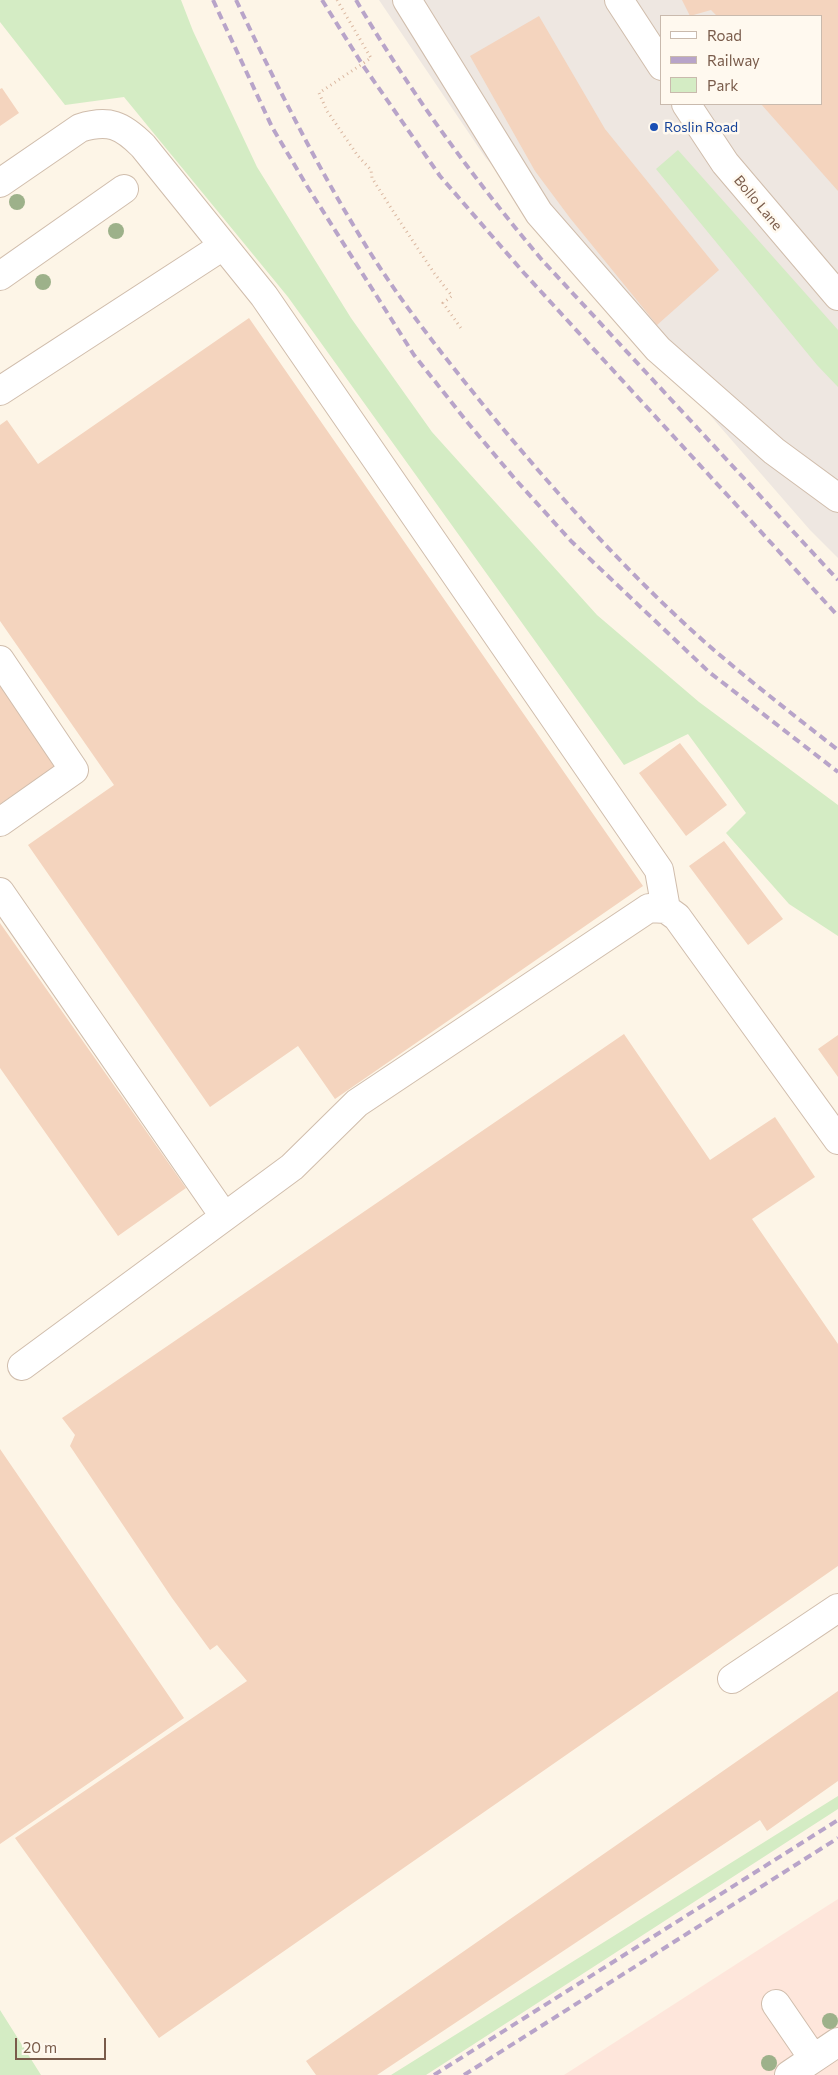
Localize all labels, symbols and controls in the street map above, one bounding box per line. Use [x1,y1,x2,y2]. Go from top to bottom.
legend [660,15,823,105]
text: Road [707,26,742,44]
text: Railway [707,51,760,69]
text: Park [707,76,738,94]
place label: Roslin Road [664,119,738,135]
marker: Roslin Road [648,121,660,133]
street label: Bollo Lane [730,172,786,234]
scale bar [18,2028,109,2060]
text: 20 m [23,2038,57,2056]

